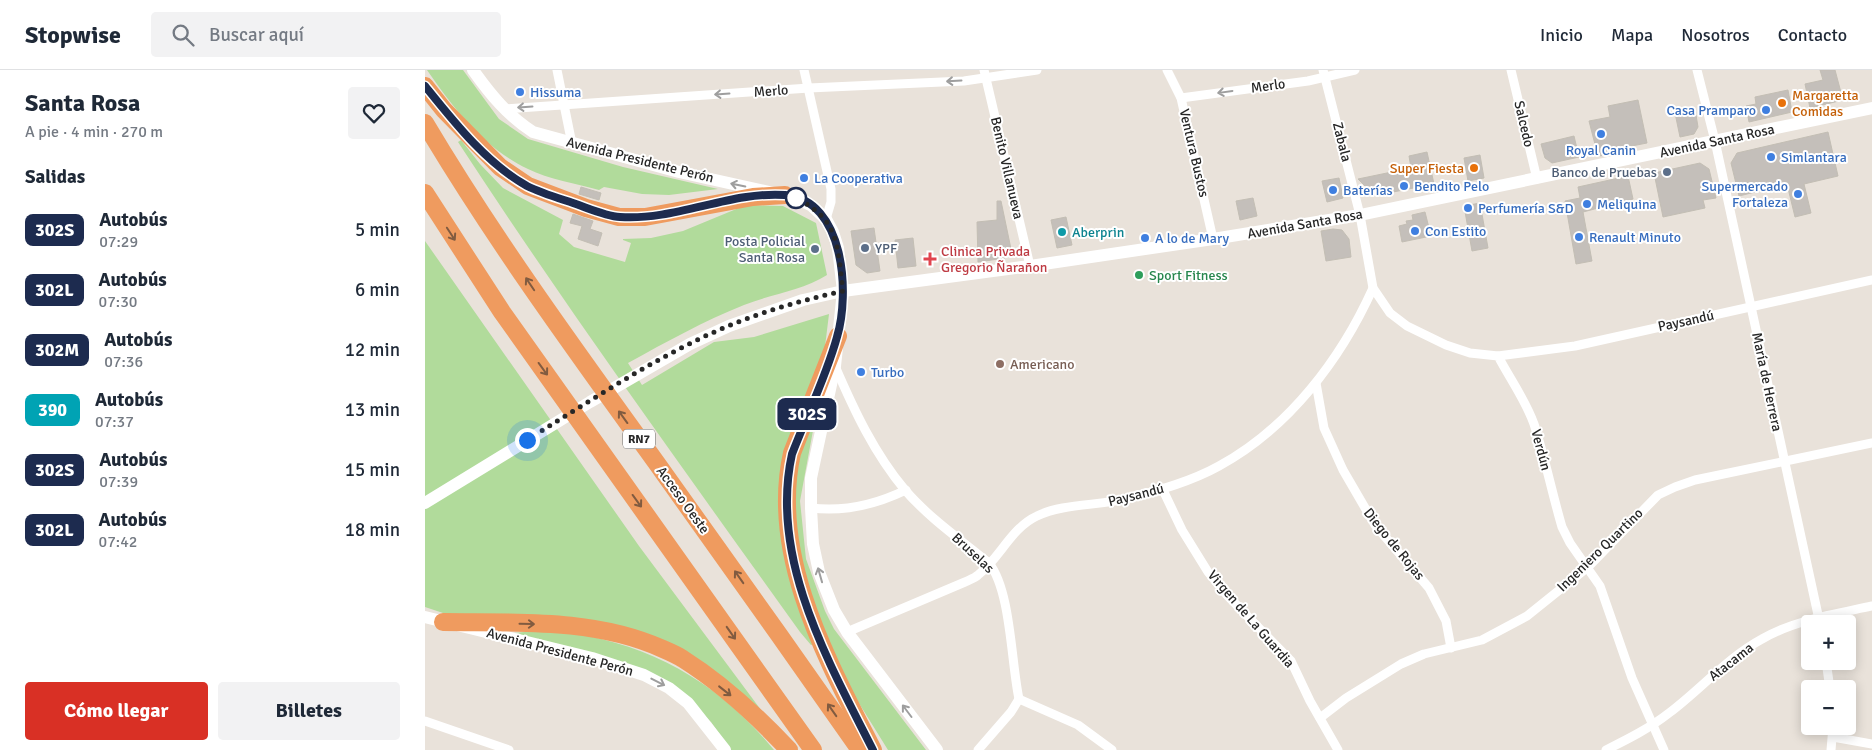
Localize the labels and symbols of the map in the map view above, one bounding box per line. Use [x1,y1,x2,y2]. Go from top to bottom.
street label: Merlo [1250,75,1286,97]
one-way arrow [946,77,962,86]
street label: Merlo [753,81,789,101]
place label: Hissuma [530,84,581,101]
marker: Hissuma [514,86,526,98]
one-way arrow [1217,87,1233,97]
place label: Margaretta Comidas [1792,87,1859,120]
one-way arrow [714,89,730,99]
marker: Margaretta Comidas [1776,97,1788,109]
street label: Salcedo [1510,99,1538,149]
place label: Casa Pramparo [1667,102,1756,119]
one-way arrow [517,103,533,112]
marker: Casa Pramparo [1760,104,1772,116]
street label: Ventura Bustos [1176,107,1212,199]
street label: Benito Villanueva [987,115,1027,221]
street label: Zabala [1329,120,1355,164]
street label: Avenida Santa Rosa [1658,121,1776,161]
marker: Royal Canin [1595,128,1607,140]
street label: Avenida Presidente Perón [564,133,716,187]
place label: Royal Canin [1566,142,1636,159]
place label: Simlantara [1781,149,1847,166]
marker: Simlantara [1765,151,1777,163]
place label: Super Fiesta [1390,160,1464,177]
marker: Super Fiesta [1468,162,1480,174]
place label: Banco de Pruebas [1551,164,1657,181]
marker: Banco de Pruebas [1661,166,1673,178]
place label: La Cooperativa [814,170,903,187]
marker: La Cooperativa [798,172,810,184]
place label: Bendito Pelo [1414,178,1489,195]
place label: Supermercado Fortaleza [1702,178,1788,211]
one-way arrow [730,179,746,189]
marker: Bendito Pelo [1398,180,1410,192]
place label: Baterías [1343,182,1393,199]
marker: Baterías [1327,184,1339,196]
unlabelled marker [785,187,807,209]
marker: Supermercado Fortaleza [1792,188,1804,200]
place label: Meliquina [1597,196,1657,213]
marker: Meliquina [1581,198,1593,210]
place label: Perfumería S&D [1478,200,1574,217]
marker: Perfumería S&D [1462,202,1474,214]
street label: Avenida Santa Rosa [1246,205,1364,243]
place label: Con Estito [1425,223,1486,240]
place label: Aberprin [1072,224,1124,241]
marker: Con Estito [1409,225,1421,237]
marker: Aberprin [1056,226,1068,238]
one-way arrow [447,227,457,241]
place label: Renault Minuto [1589,229,1681,246]
place label: A lo de Mary [1155,230,1229,247]
marker: Renault Minuto [1573,231,1585,243]
marker: A lo de Mary [1139,232,1151,244]
place label: Posta Policial Santa Rosa [725,233,805,266]
place label: YPF [875,240,897,257]
marker: YPF [859,242,871,254]
marker: Posta Policial Santa Rosa [809,243,821,255]
place label: Clinica Privada Gregorio Ñarañon [941,243,1047,276]
marker: Clinica Privada Gregorio Ñarañon [923,252,937,266]
place label: Sport Fitness [1149,267,1228,284]
marker: Sport Fitness [1133,269,1145,281]
one-way arrow [525,277,535,291]
street label: Paysandú [1656,307,1716,335]
street label: María de Herrera [1748,331,1786,433]
place label: Americano [1010,356,1075,373]
marker: Americano [994,358,1006,370]
one-way arrow [538,362,548,376]
place label: Turbo [871,364,904,381]
marker: Turbo [855,366,867,378]
line badge: 302S [772,398,842,430]
one-way arrow [618,410,628,424]
street label: Verdún [1527,427,1555,473]
your location [515,428,540,453]
road number: RN7 [623,429,655,448]
street label: Acceso Oeste [653,463,713,537]
street label: Paysandú [1106,480,1166,510]
one-way arrow [632,494,642,508]
street label: Diego de Rojas [1360,505,1428,583]
street label: Ingeniero Quartino [1553,505,1647,595]
street label: Bruselas [948,529,998,577]
street label: Virgen de La Guardia [1204,567,1298,671]
one-way arrow [815,568,825,584]
one-way arrow [734,570,744,584]
one-way arrow [518,619,534,628]
street label: Avenida Presidente Perón [485,624,635,680]
one-way arrow [726,626,736,640]
street label: Atacama [1705,639,1757,685]
one-way arrow [650,678,665,687]
one-way arrow [718,685,731,696]
one-way arrow [827,703,837,717]
one-way arrow [902,704,912,718]

